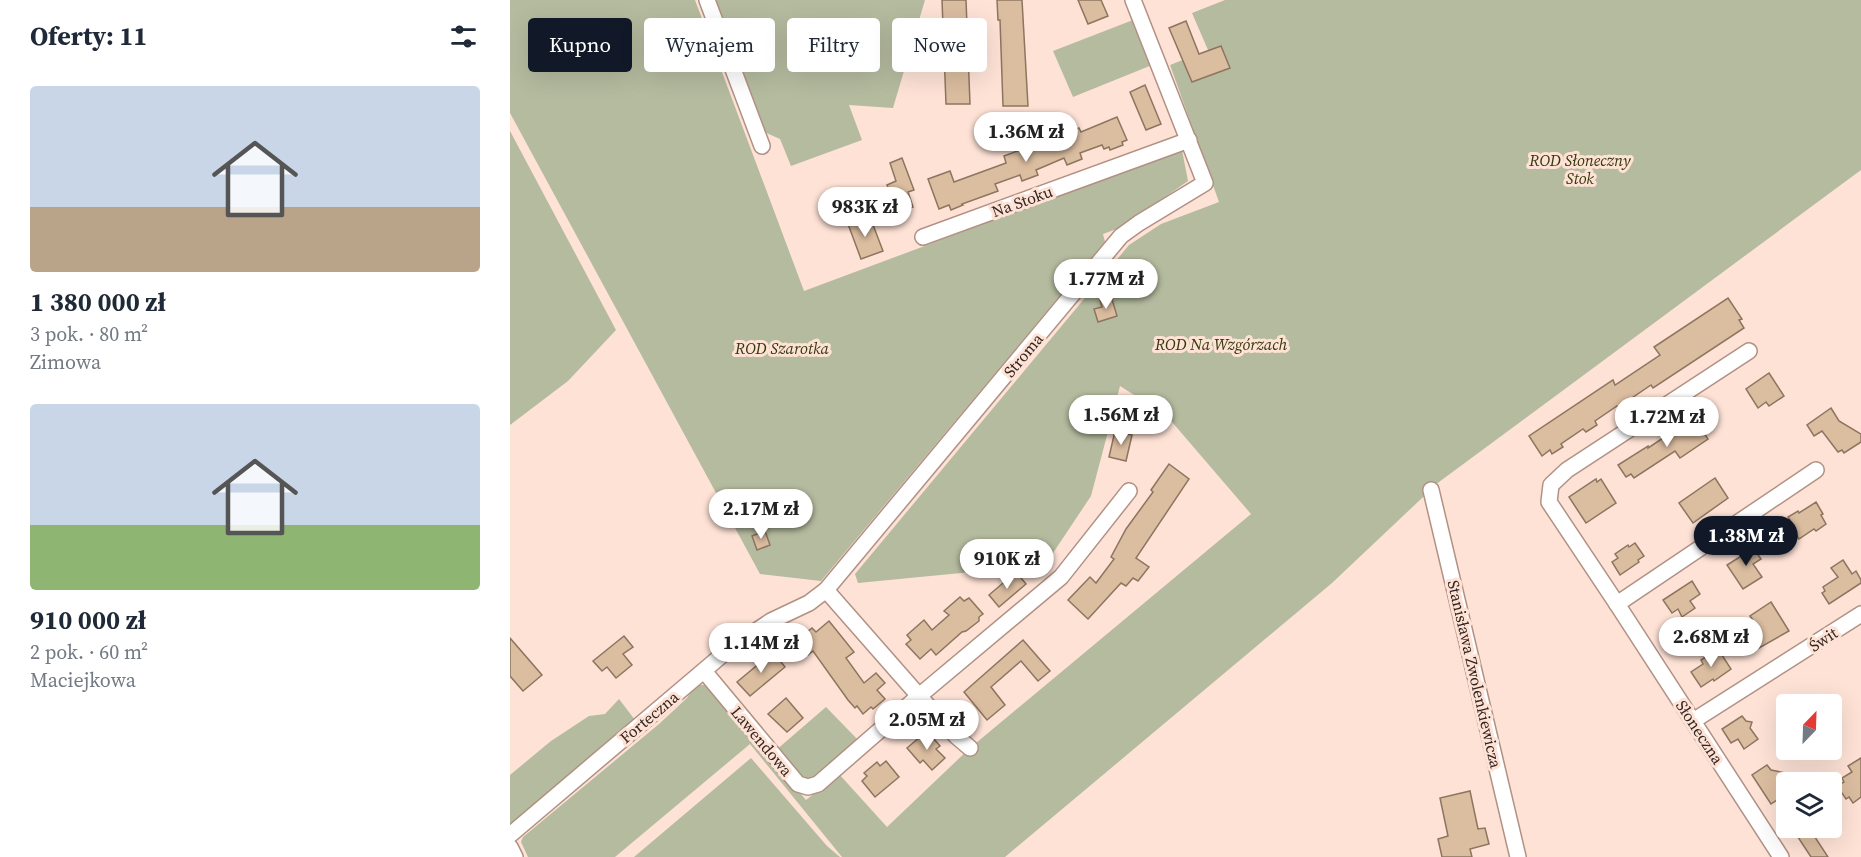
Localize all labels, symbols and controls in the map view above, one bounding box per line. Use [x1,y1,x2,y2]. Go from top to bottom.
text: Oferty: 11 [30,18,147,54]
chip: Kupno [528,18,632,72]
chip: Wynajem [644,18,775,72]
chip: Filtry [787,18,880,72]
chip: Nowe [892,18,987,72]
icon: filters [447,20,480,53]
pin: 1.36M zł [964,112,1088,163]
text: 1.36M zł [988,117,1064,145]
icon: home [201,125,309,233]
park label: ROD Słoneczny Stok [1528,149,1631,189]
street label: Na Stoku [988,180,1056,222]
pin: 983K zł [810,187,920,238]
text: 983K zł [832,192,898,220]
pin: 1.77M zł [1044,259,1168,310]
text: 1.77M zł [1068,264,1144,292]
text: 1 380 000 zł [30,284,166,320]
text: 3 pok. · 80 m² [30,320,148,348]
street label: Stroma [998,328,1048,382]
park label: ROD Na Wzgórzach [1154,333,1287,355]
park label: ROD Szarotka [734,337,830,359]
text: Zimowa [30,348,101,376]
pin: 1.56M zł [1059,395,1183,446]
pin: 1.72M zł [1605,397,1729,448]
text: 1.56M zł [1083,400,1159,428]
text: 1.72M zł [1629,402,1705,430]
icon: home [201,443,309,551]
pin: 2.17M zł [699,489,823,540]
text: 2.17M zł [723,494,799,522]
pin: 1.38M zł [1684,516,1808,567]
text: 1.38M zł [1708,521,1784,549]
pin: 910K zł [952,539,1062,590]
text: 910K zł [974,544,1040,572]
street label: Stanisława Zwolenkiewicza [1443,578,1508,771]
text: 910 000 zł [30,602,146,638]
pin: 2.68M zł [1649,617,1773,668]
street label: Świt [1804,621,1842,656]
text: 2.68M zł [1673,622,1749,650]
pin: 1.14M zł [699,623,823,674]
text: 1.14M zł [723,628,799,656]
text: 2 pok. · 60 m² [30,638,148,666]
text: Maciejkowa [30,666,136,694]
street label: Forteczna [615,685,684,748]
north arrow [1776,694,1842,760]
map controls [1776,694,1842,838]
street label: Słoneczna [1671,696,1729,769]
pin: 2.05M zł [865,700,989,751]
street label: Lawendowa [726,701,798,781]
text: 2.05M zł [889,705,965,733]
button: layers [1776,772,1842,838]

